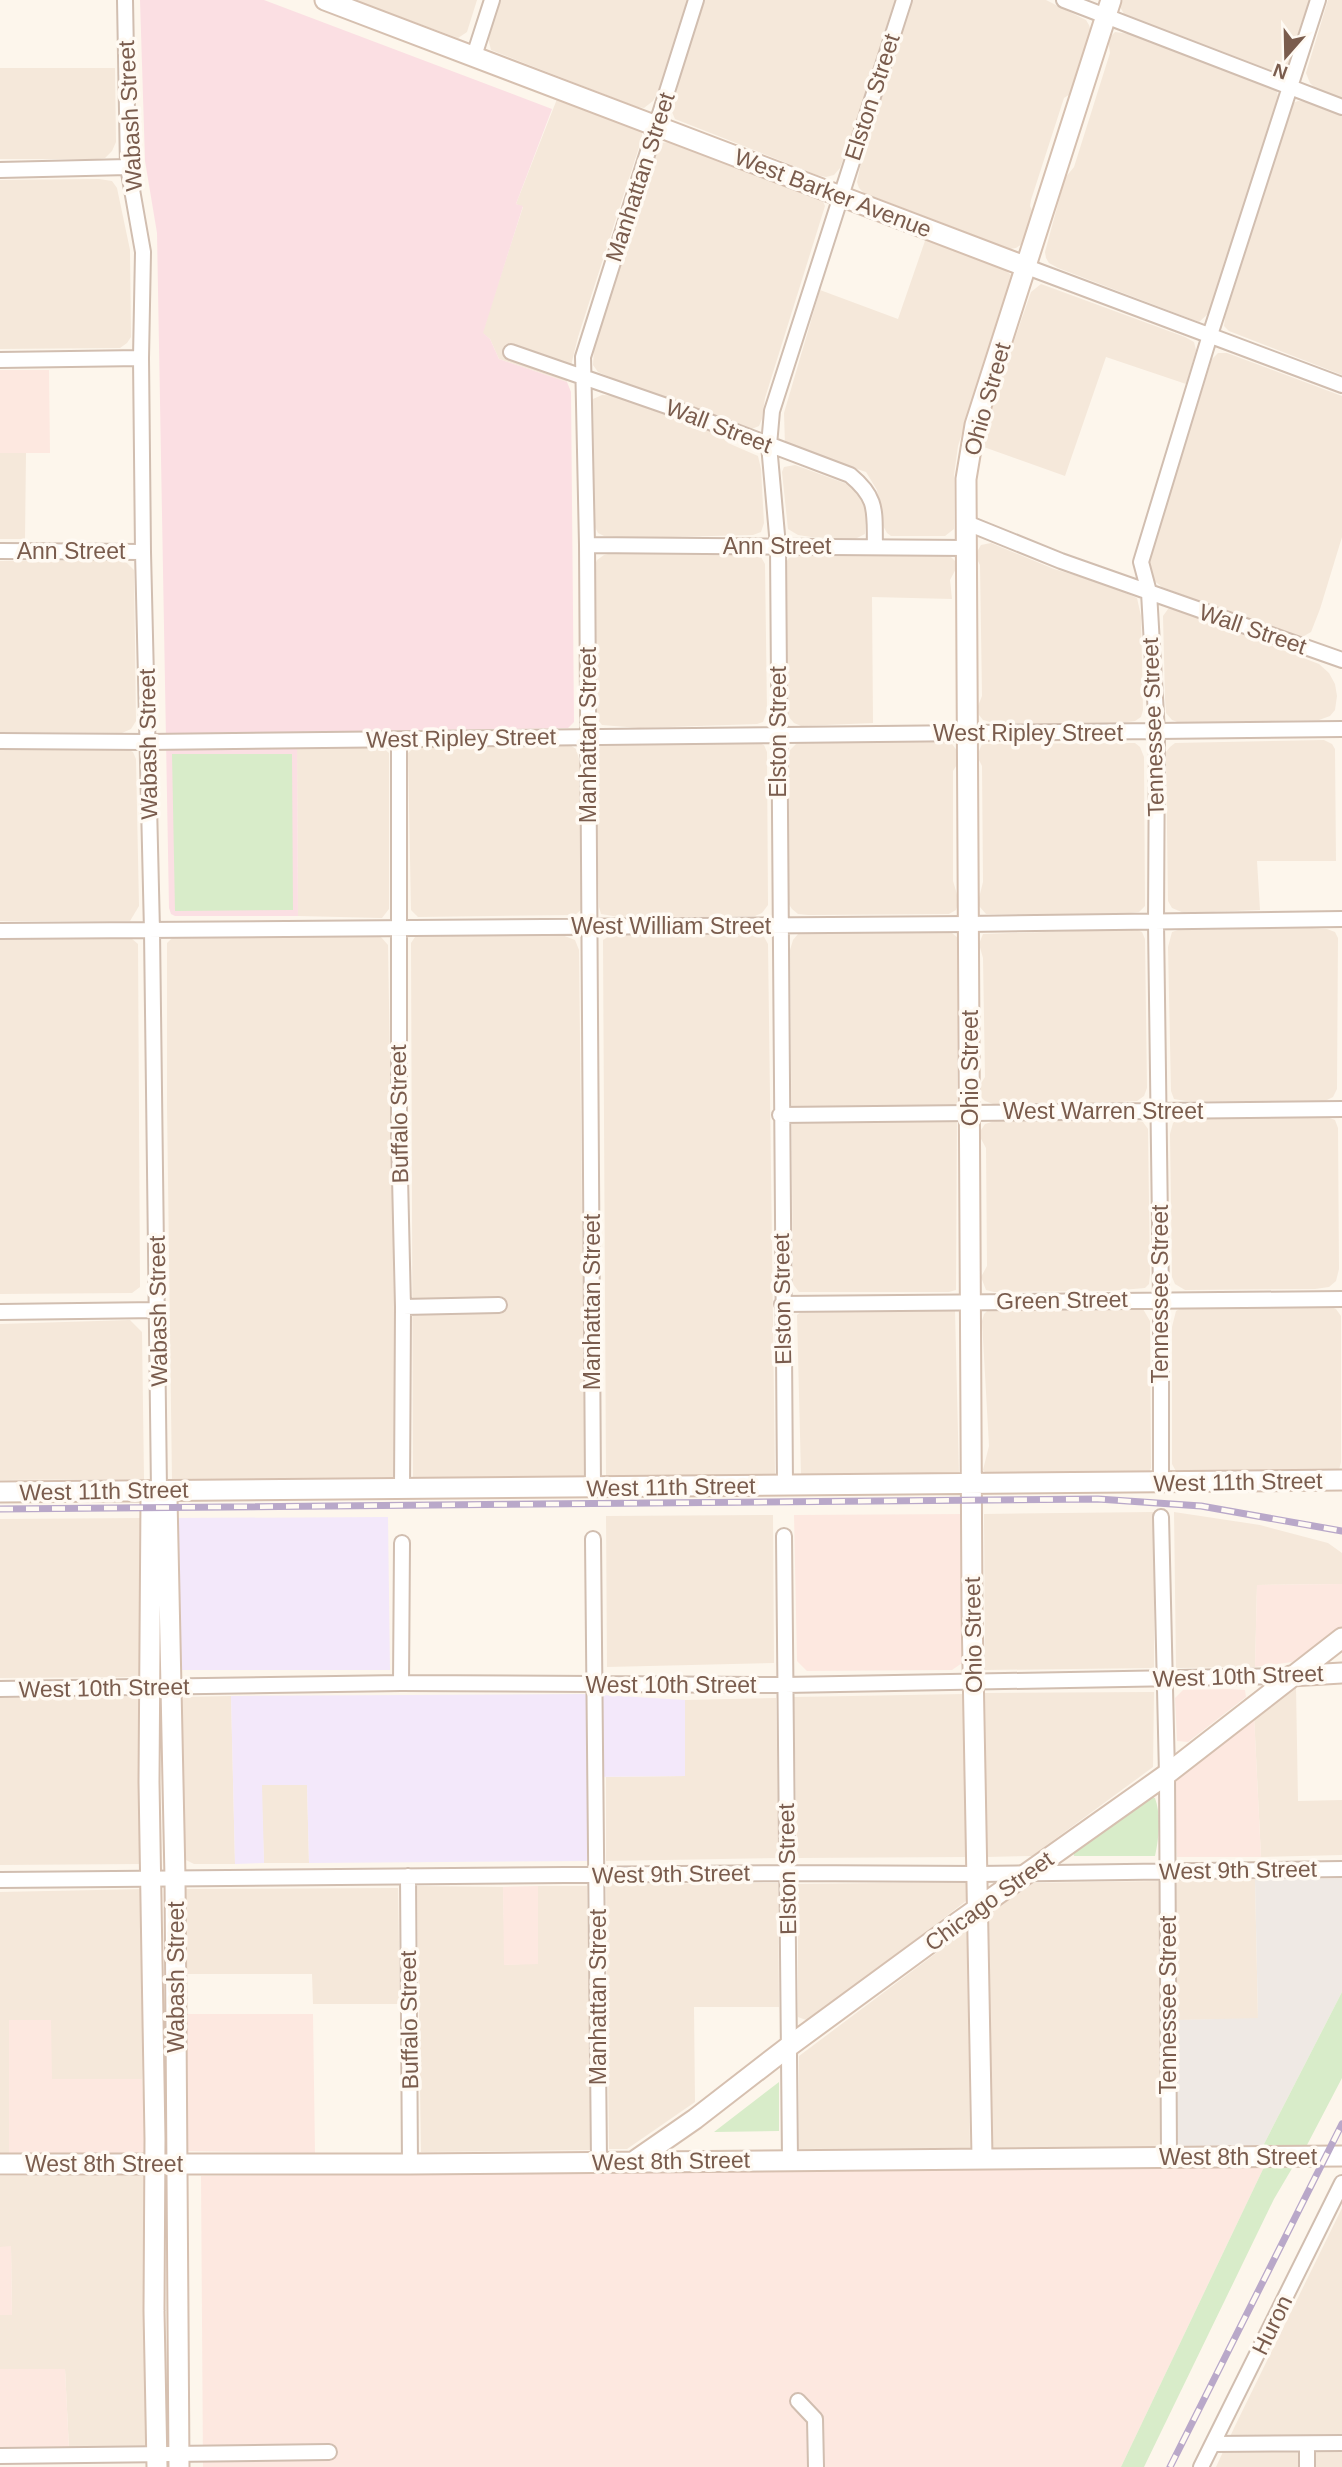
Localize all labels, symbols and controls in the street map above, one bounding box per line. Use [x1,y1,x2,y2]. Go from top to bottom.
north arrow [1251,21,1321,91]
street label: Elston Street [839,30,905,164]
street label: Wabash Street [113,39,147,192]
text: N [1270,59,1290,84]
street label: Manhattan Street [600,89,680,265]
street label: West Barker Avenue [731,143,935,243]
street label: Ohio Street [958,339,1016,459]
street label: Wall Street [662,394,776,458]
street label: Ann Street [723,533,832,559]
street label: Ann Street [17,538,126,564]
street label: Wall Street [1196,599,1311,660]
street label: Tennessee Street [1137,636,1169,817]
street label: Manhattan Street [575,646,601,823]
street label: Elston Street [765,666,791,798]
street label: Wabash Street [134,668,162,820]
street label: West Ripley Street [933,720,1124,746]
street label: West Ripley Street [366,723,557,753]
street label: West William Street [571,913,772,939]
street label: Ohio Street [957,1009,983,1126]
street label: Buffalo Street [385,1044,413,1184]
street label: West Warren Street [1003,1098,1204,1124]
street label: Tennessee Street [1147,1204,1173,1384]
street label: Manhattan Street [579,1213,605,1390]
street label: Elston Street [768,1232,796,1365]
street label: Wabash Street [144,1235,172,1387]
street label: Green Street [996,1286,1129,1314]
street label: West 11th Street [1153,1468,1323,1496]
street label: West 11th Street [586,1473,756,1501]
street label: West 11th Street [19,1477,189,1505]
street label: Ohio Street [959,1576,987,1693]
street label: West 10th Street [1152,1660,1324,1692]
street label: West 10th Street [586,1672,757,1698]
street label: West 10th Street [18,1674,190,1702]
street label: Elston Street [773,1802,801,1935]
street label: Chicago Street [920,1845,1059,1956]
street label: West 9th Street [1159,1856,1318,1884]
street label: West 9th Street [592,1860,751,1888]
street label: Wabash Street [163,1901,189,2053]
street label: Manhattan Street [585,1908,611,2085]
street label: Tennessee Street [1155,1915,1181,2095]
street label: Buffalo Street [395,1950,423,2090]
street label: West 8th Street [1159,2144,1318,2170]
street label: West 8th Street [592,2147,751,2175]
street label: West 8th Street [25,2151,184,2177]
street label: Huron [1247,2291,1297,2359]

